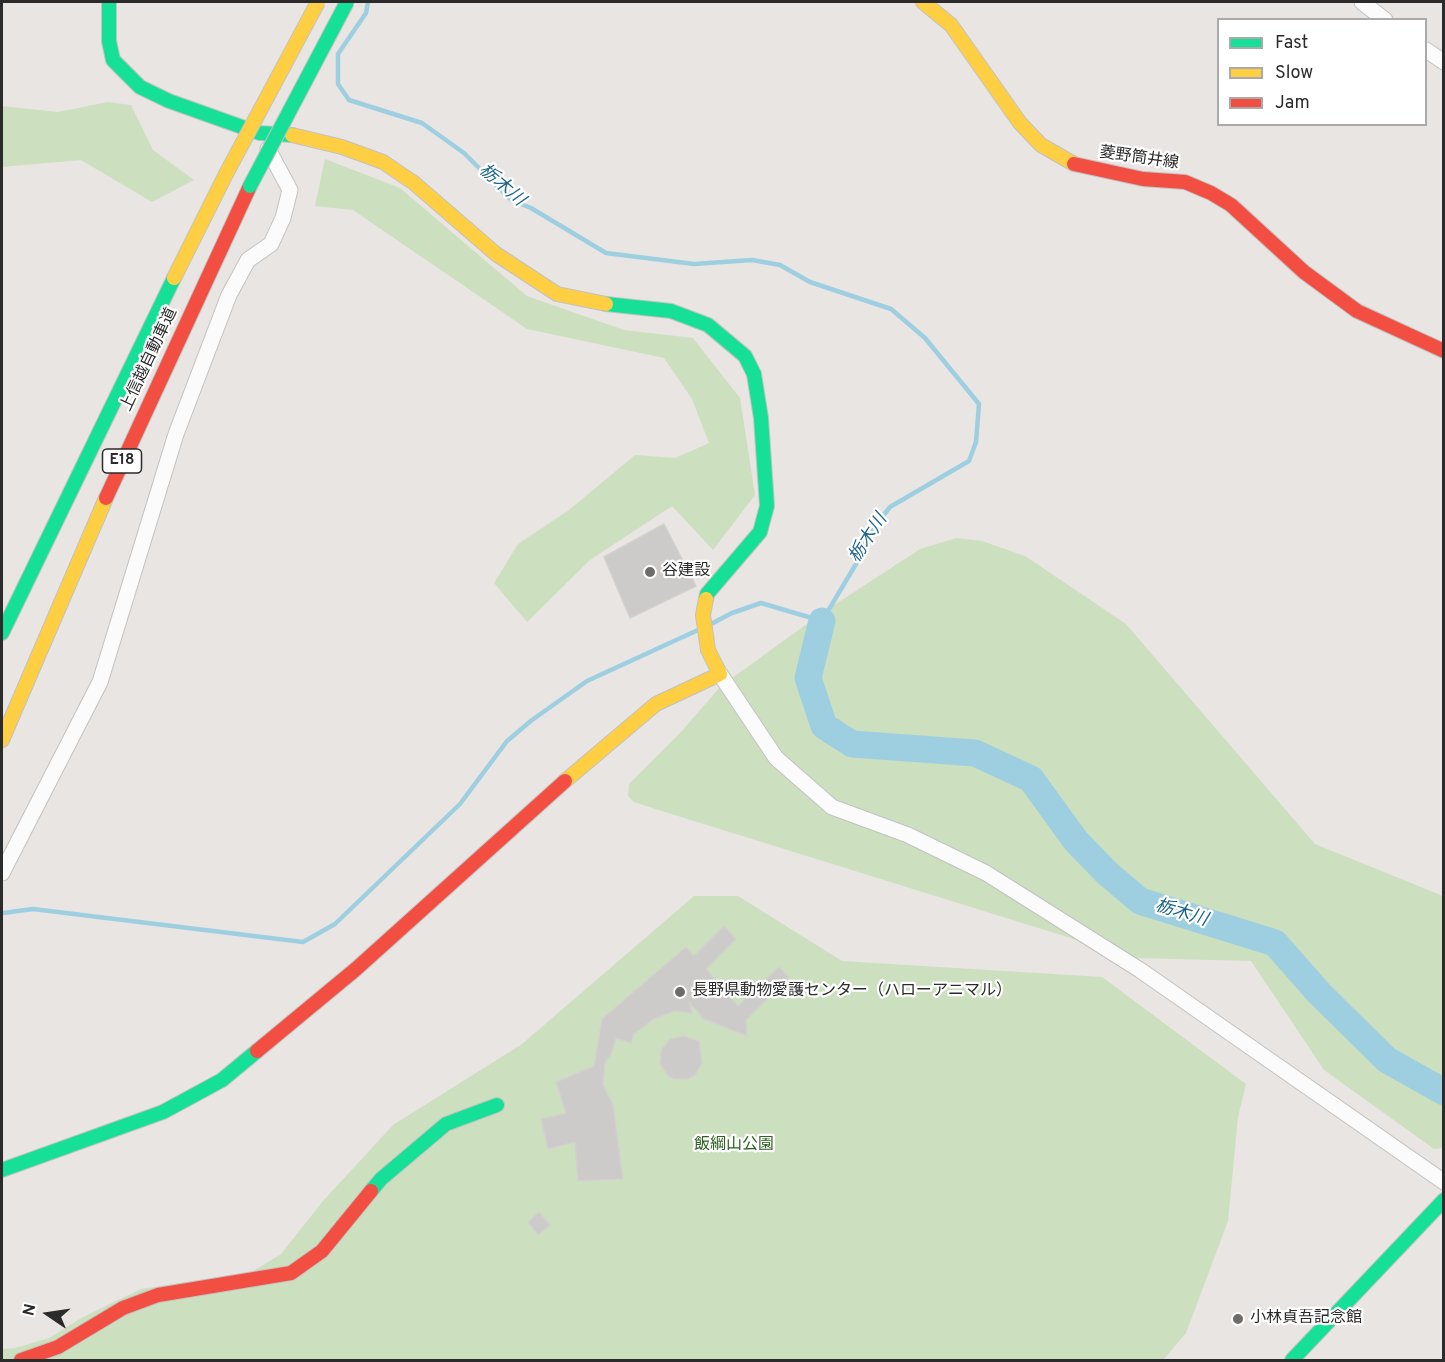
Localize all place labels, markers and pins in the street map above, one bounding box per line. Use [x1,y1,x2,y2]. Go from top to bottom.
place label: 谷建設 [662,562,710,582]
marker: 谷建設 [643,565,657,579]
place label: 長野県動物愛護センター（ハローアニマル） [692,982,1012,1002]
marker: 長野県動物愛護センター（ハローアニマル） [673,985,687,999]
place label: 小林貞吾記念館 [1250,1309,1362,1329]
marker: 小林貞吾記念館 [1231,1312,1245,1326]

